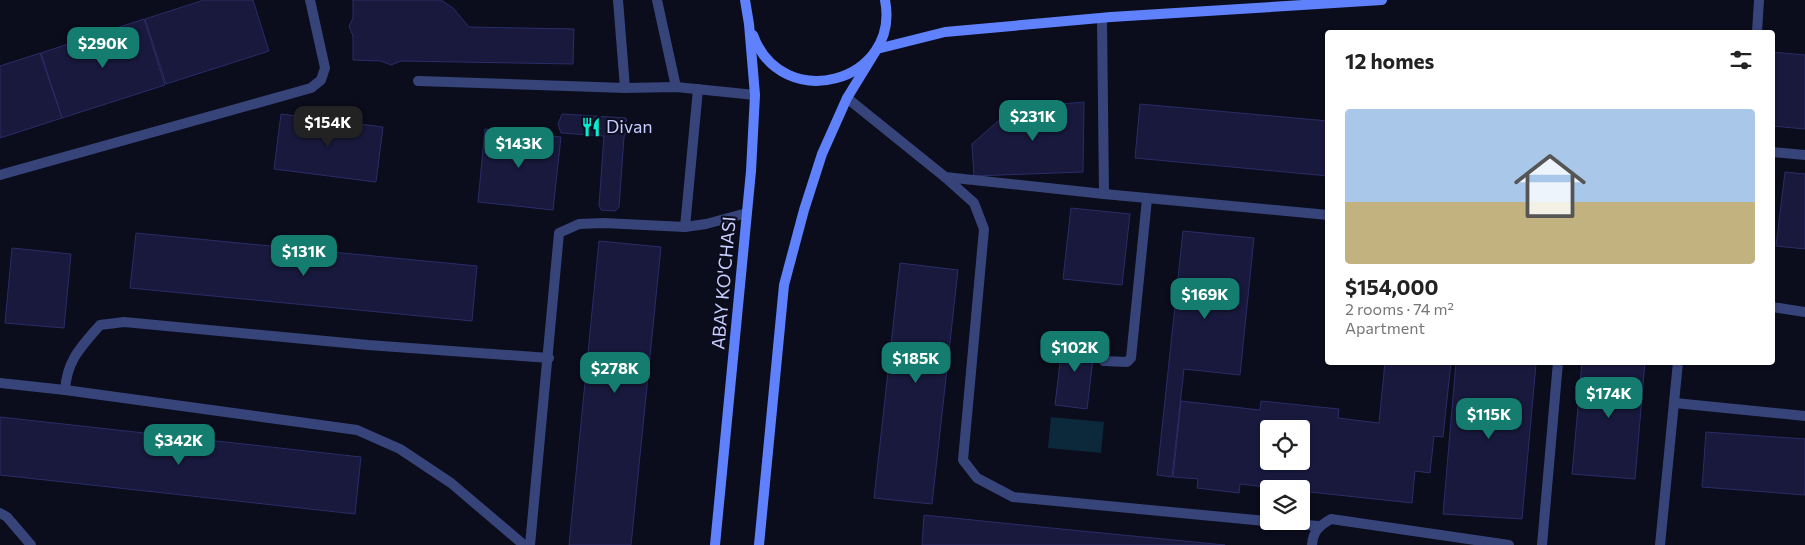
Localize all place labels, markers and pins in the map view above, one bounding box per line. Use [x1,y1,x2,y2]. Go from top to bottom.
pin: $290K [68,27,138,69]
pin: $231K [998,100,1068,142]
pin: $154K [293,106,363,148]
place label: Divan [606,115,653,137]
restaurant icon: Divan [580,116,602,138]
pin: $143K [484,126,554,169]
pin: $131K [269,234,339,277]
pin: $169K [1170,278,1240,320]
pin: $102K [1040,330,1110,373]
pin: $185K [881,342,951,384]
pin: $278K [580,352,650,394]
pin: $174K [1574,376,1644,419]
pin: $115K [1454,398,1524,440]
pin: $342K [144,424,214,466]

